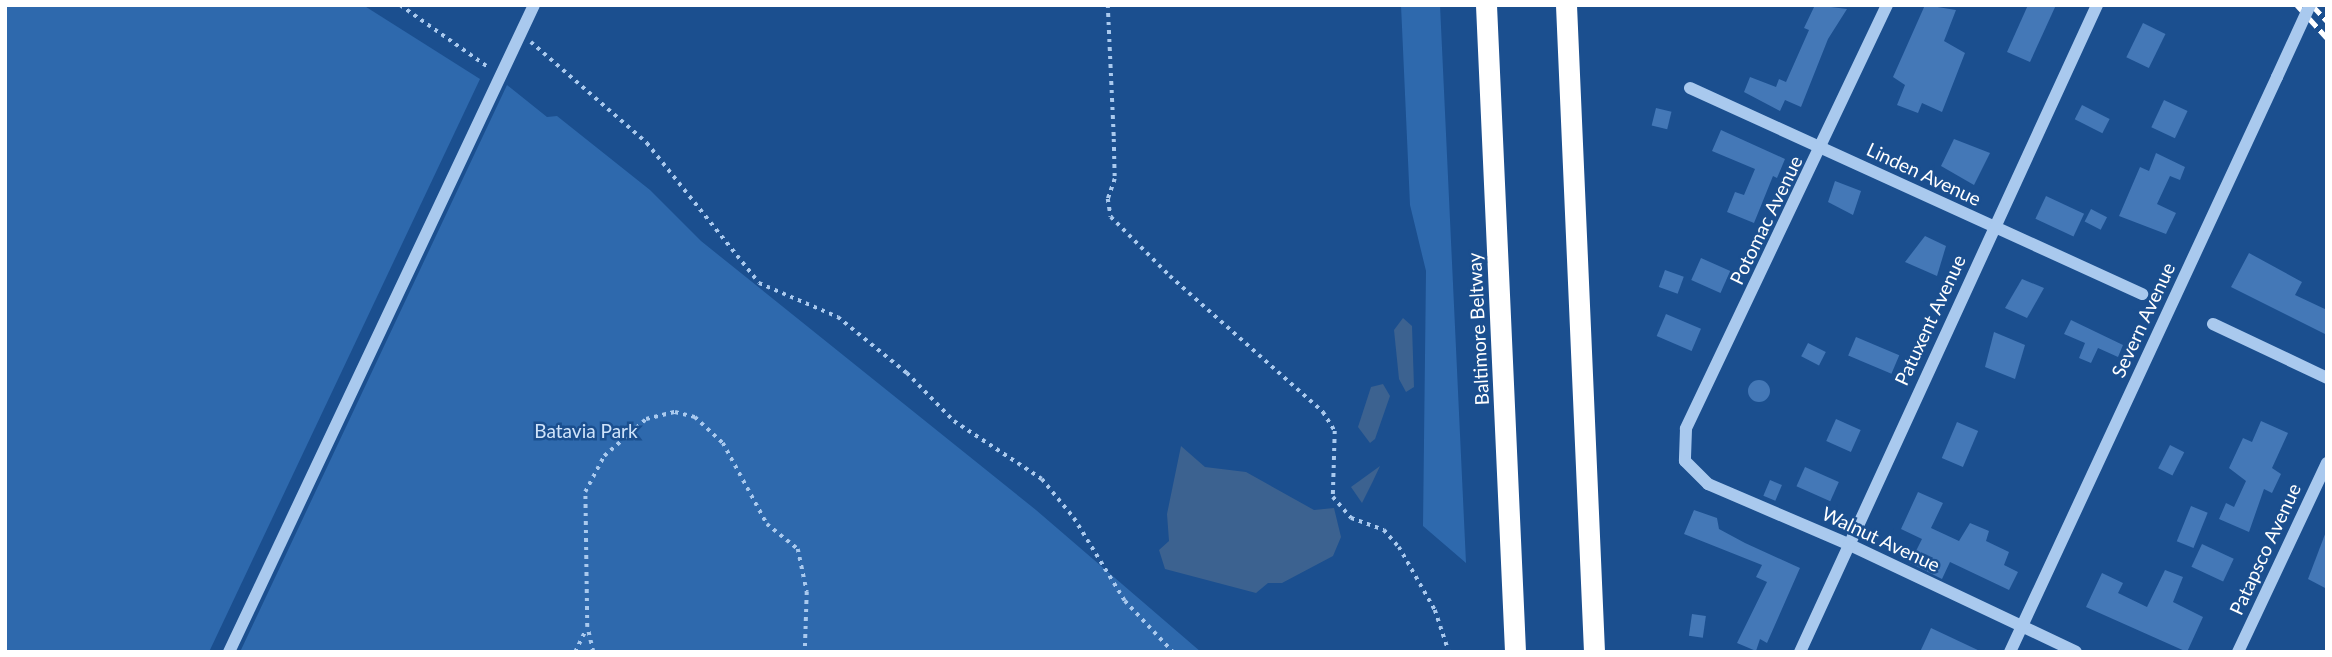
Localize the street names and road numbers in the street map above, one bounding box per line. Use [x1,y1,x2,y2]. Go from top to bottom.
street label: Linden Avenue [1863,137,1985,211]
street label: Potomac Avenue [1725,152,1807,288]
street label: Patuxent Avenue [1890,251,1970,389]
street label: Baltimore Beltway [1463,252,1493,406]
street label: Severn Avenue [2106,259,2180,381]
street label: Patapsco Avenue [2224,479,2306,619]
street label: Walnut Avenue [1818,502,1944,576]

